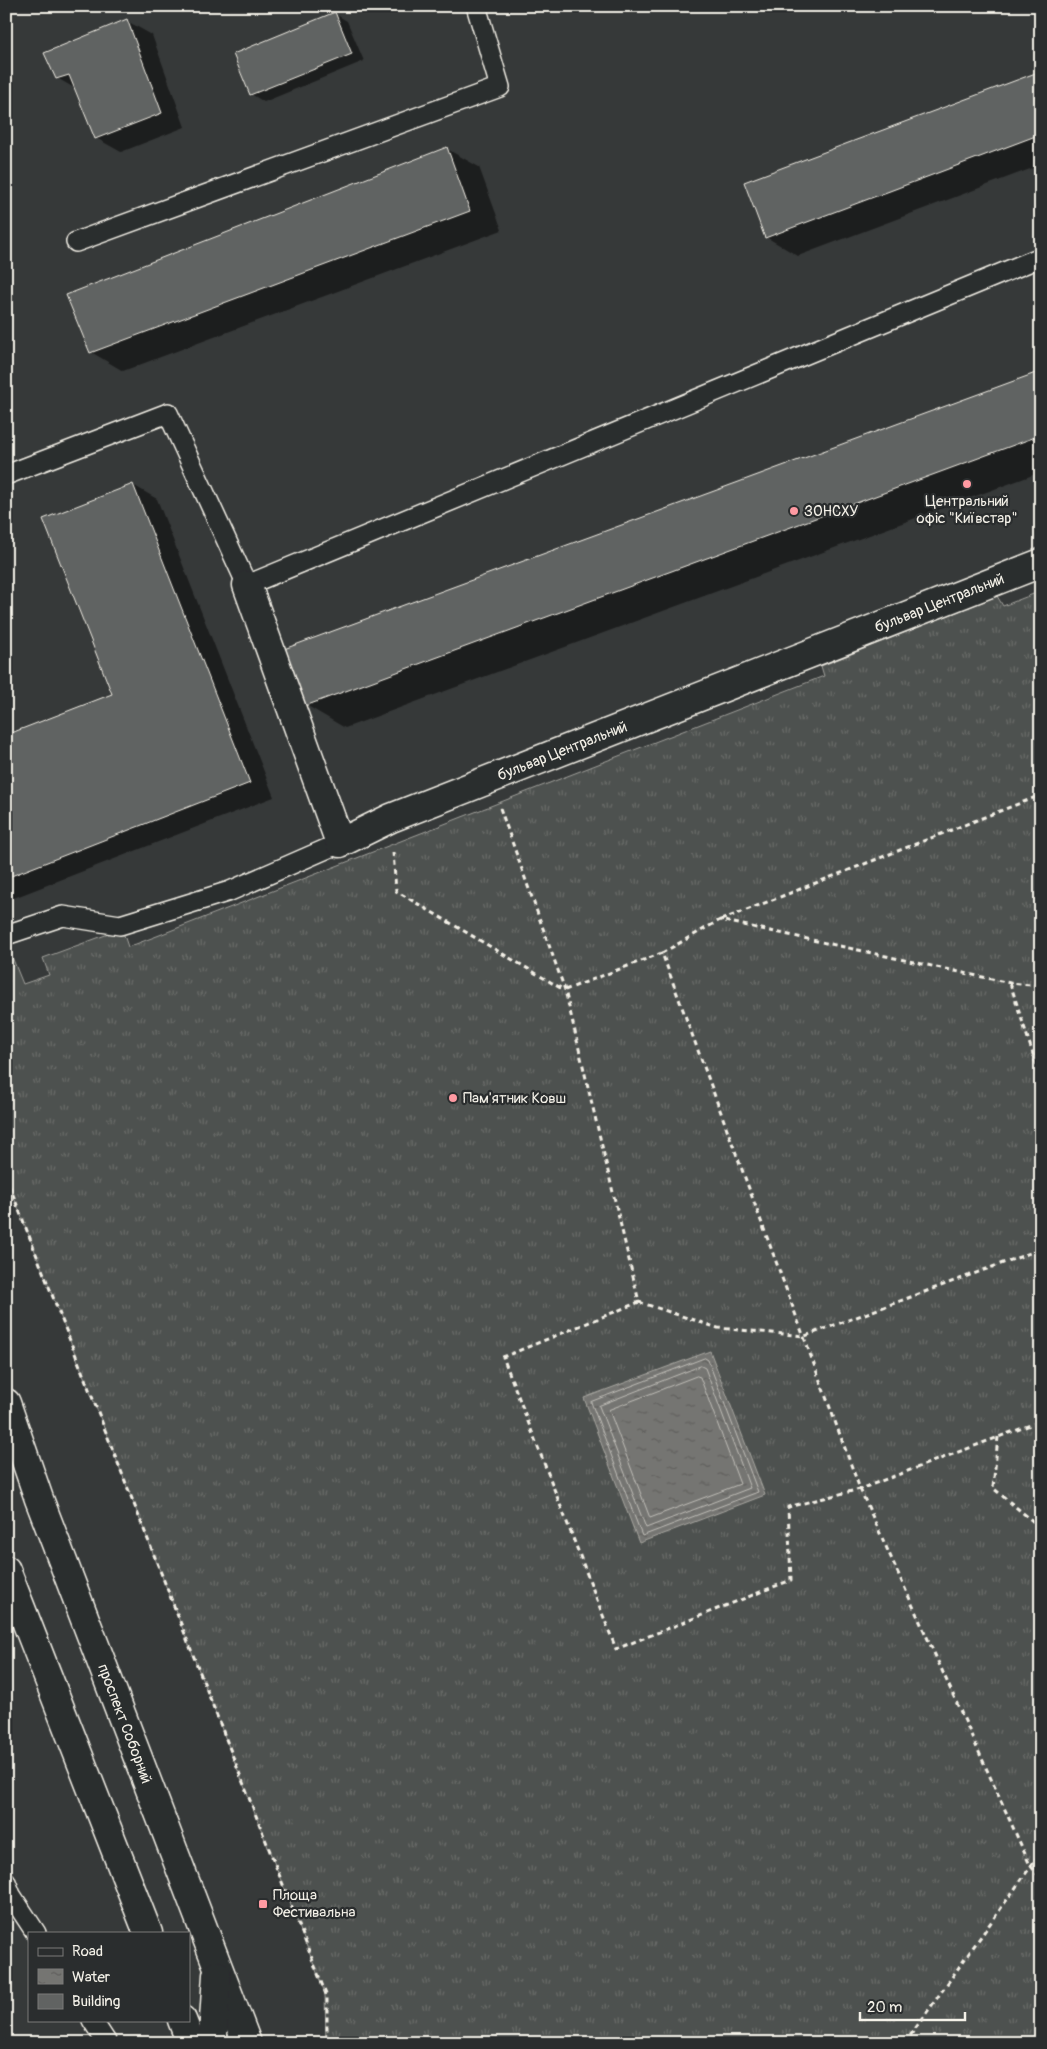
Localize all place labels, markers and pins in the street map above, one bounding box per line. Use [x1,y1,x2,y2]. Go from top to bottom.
marker: Центральний офіс "Київстар" [961,478,973,490]
place label: Центральний офіс "Київстар" [916,492,1018,528]
place label: ЗОНСХУ [804,502,858,521]
marker: ЗОНСХУ [788,505,800,517]
place label: Пам'ятник Ковш [463,1089,566,1108]
marker: Пам'ятник Ковш [447,1092,459,1104]
place label: Площа Фестивальна [273,1886,356,1922]
marker: Площа Фестивальна [257,1898,269,1910]

